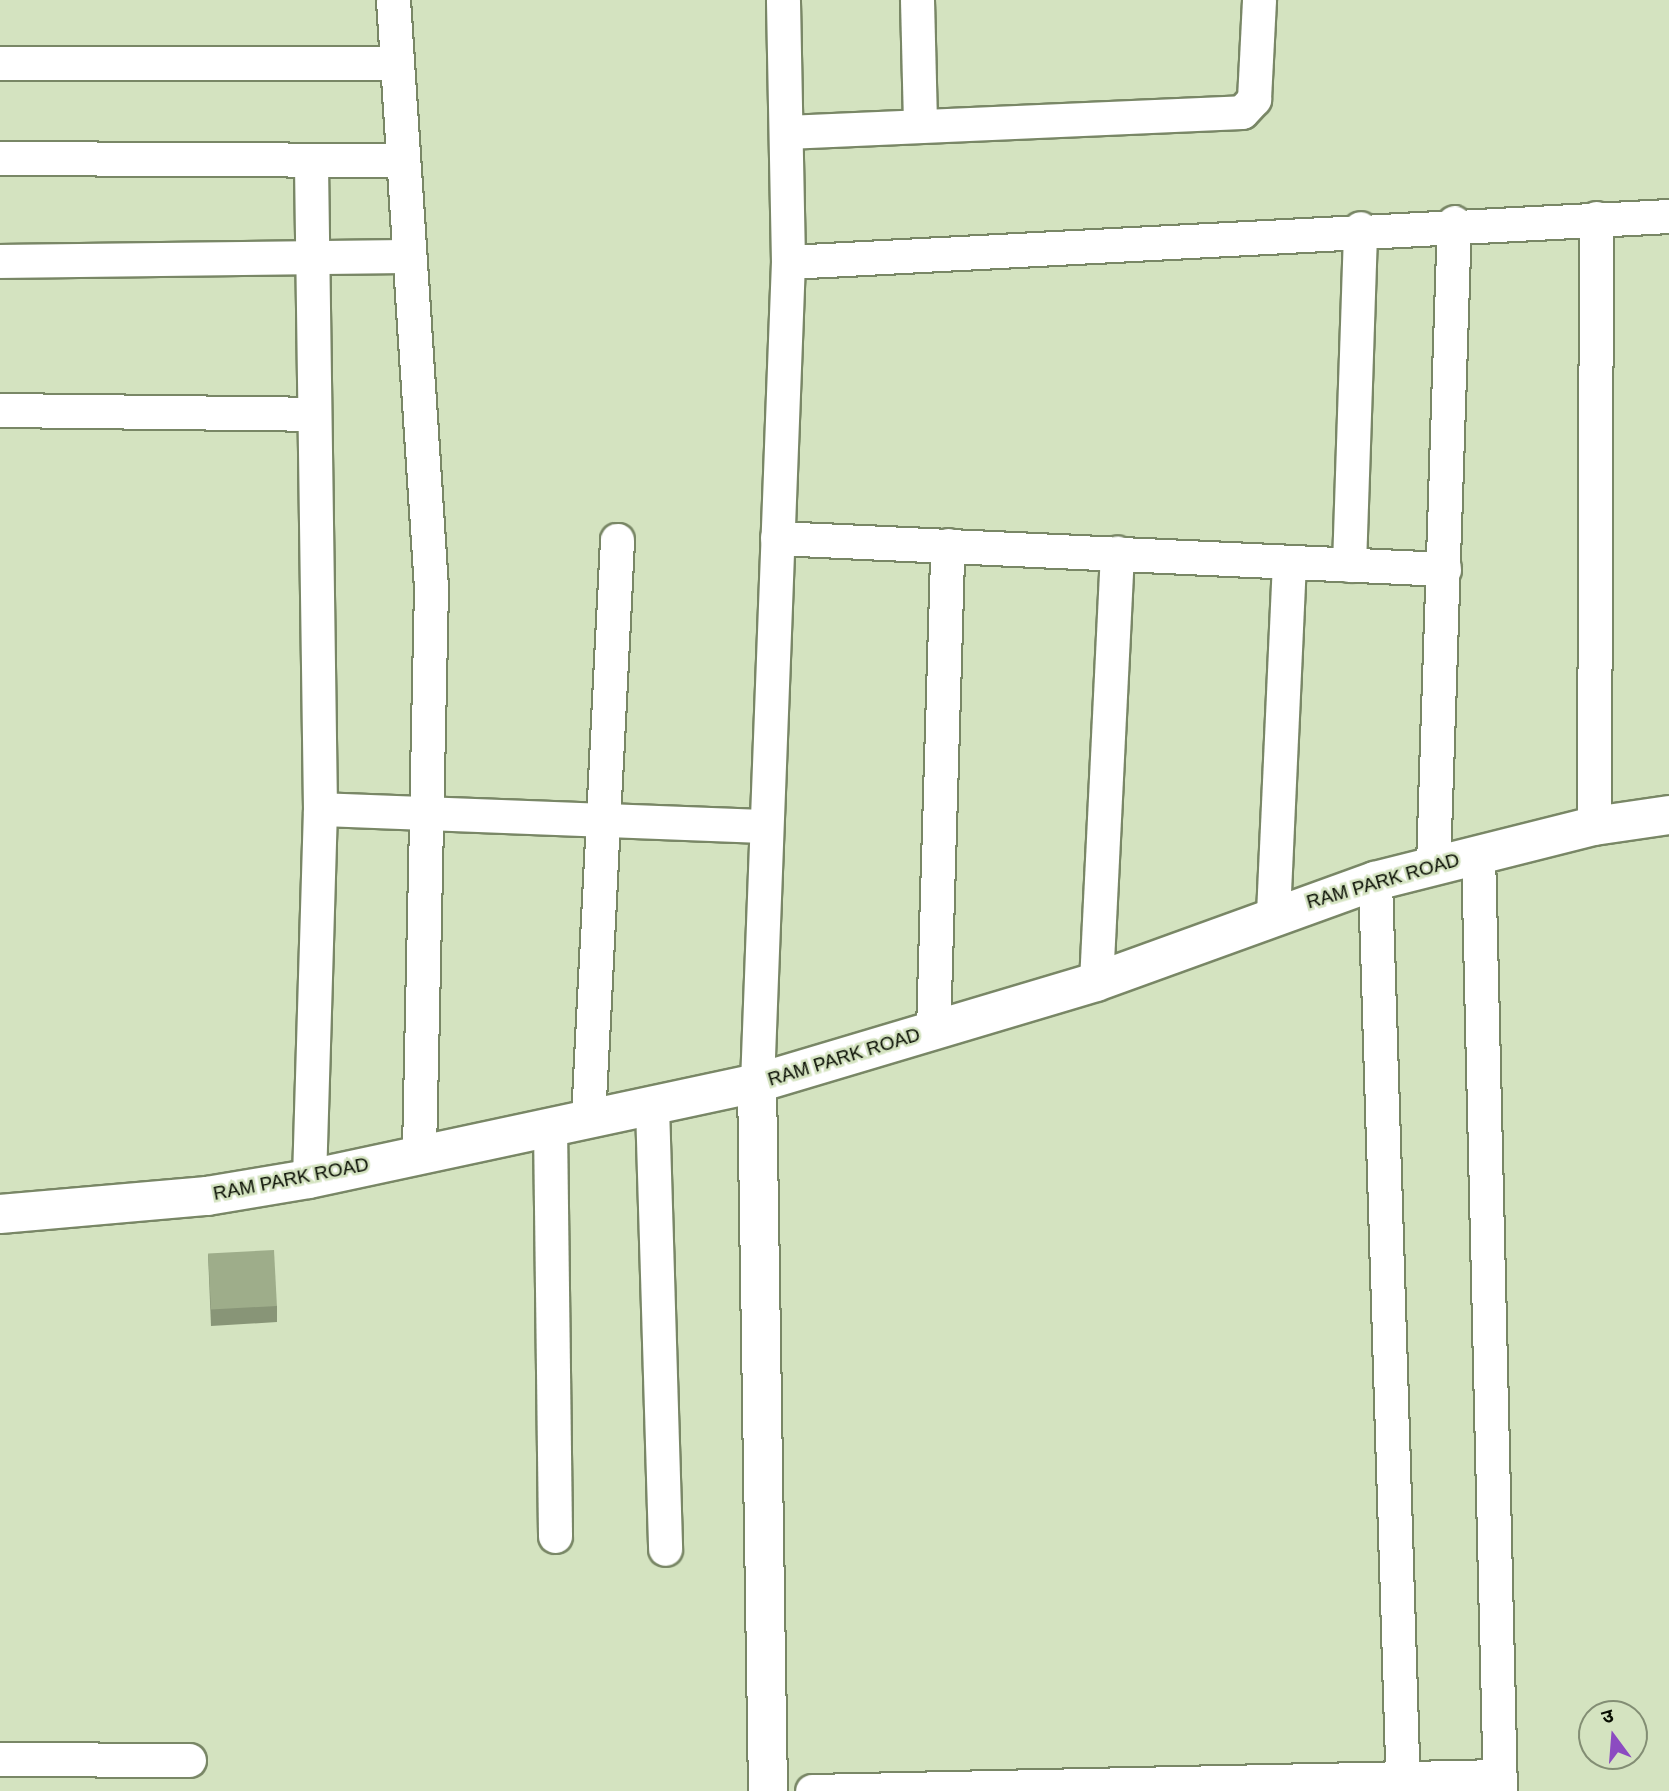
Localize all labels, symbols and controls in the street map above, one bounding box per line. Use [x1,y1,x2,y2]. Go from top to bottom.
street label: RAM PARK ROAD [1304,848,1462,914]
street label: RAM PARK ROAD [765,1023,923,1091]
street label: RAM PARK ROAD [211,1153,371,1205]
north arrow [1578,1700,1648,1770]
text: उ [1599,1705,1616,1728]

